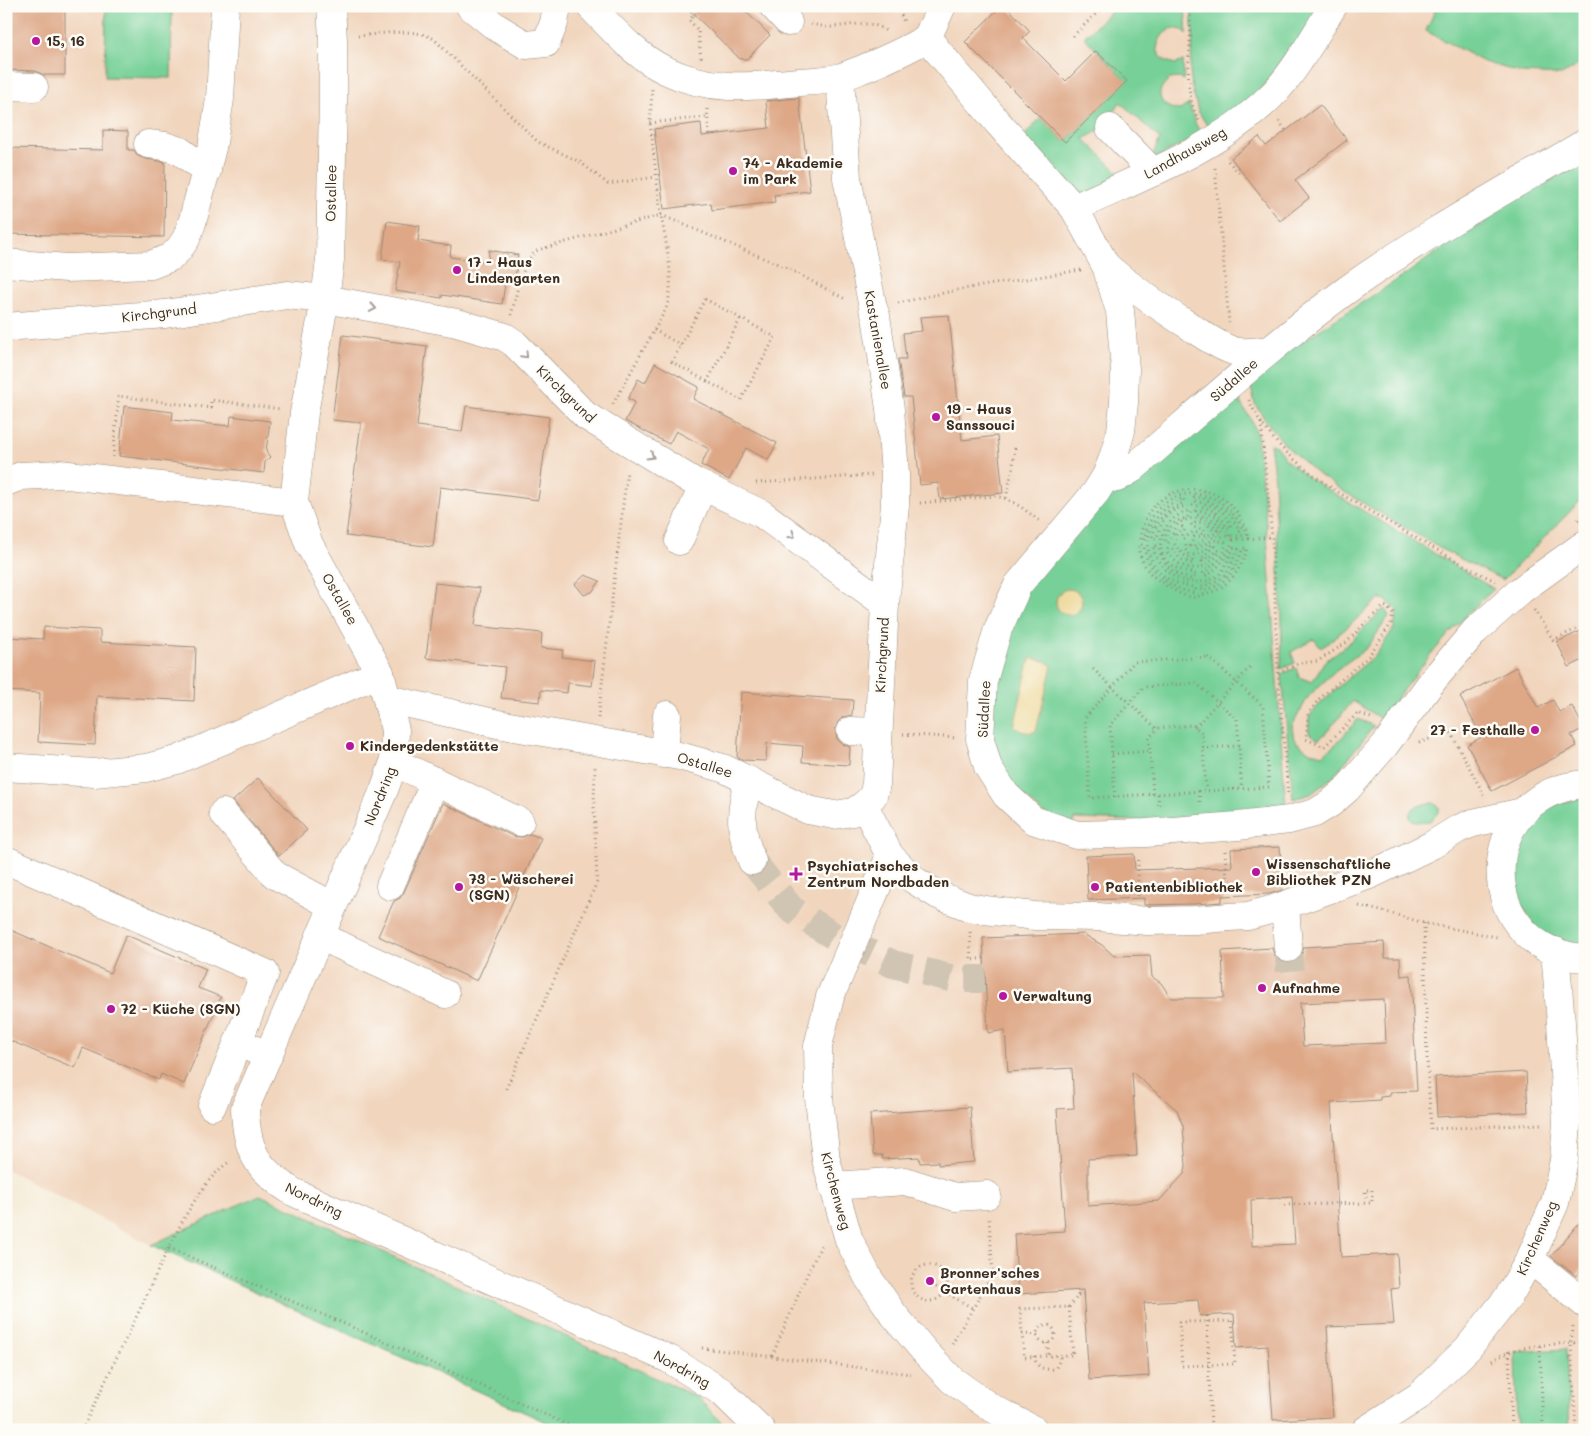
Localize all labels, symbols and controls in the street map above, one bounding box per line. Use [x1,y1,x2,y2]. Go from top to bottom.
place label: 15, 16 [46,31,84,50]
marker: 15, 16 [30,35,42,47]
street label: Landhausweg [1140,122,1229,183]
place label: 74 - Akademie im Park [743,153,843,188]
street label: Ostallee [321,164,340,222]
marker: 74 - Akademie im Park [727,165,739,177]
place label: 17 - Haus Lindengarten [467,252,560,287]
marker: 17 - Haus Lindengarten [451,264,463,276]
street label: Kastanienallee [860,289,897,391]
street label: Kirchgrund [120,298,198,327]
one-way arrow [369,302,377,312]
one-way arrow [519,349,528,358]
street label: Südallee [1206,354,1262,406]
street label: Kirchgrund [533,361,600,427]
place label: 19 - Haus Sanssouci [946,399,1015,434]
marker: 19 - Haus Sanssouci [930,411,942,423]
one-way arrow [645,449,654,459]
one-way arrow [786,529,796,538]
street label: Ostallee [318,569,363,628]
street label: Kirchgrund [870,617,893,693]
street label: Südallee [973,680,994,738]
place label: 27 - Festhalle [1430,720,1525,739]
marker: 27 - Festhalle [1529,724,1541,736]
place label: Kindergedenkstätte [360,736,499,755]
marker: Kindergedenkstätte [344,740,356,752]
street label: Ostallee [675,747,735,782]
street label: Nordring [359,764,400,828]
place label: Wissenschaftliche Bibliothek PZN [1266,854,1391,889]
place label: Psychiatrisches Zentrum Nordbaden [807,856,949,891]
marker: Wissenschaftliche Bibliothek PZN [1250,866,1262,878]
marker: Psychiatrisches Zentrum Nordbaden [789,867,803,881]
place label: 73 - Wäscherei (SGN) [469,869,574,904]
place label: Patientenbibliothek [1105,877,1243,896]
marker: 73 - Wäscherei (SGN) [453,881,465,893]
marker: Patientenbibliothek [1089,881,1101,893]
place label: Aufnahme [1272,978,1340,997]
marker: Aufnahme [1256,982,1268,994]
place label: Verwaltung [1013,986,1092,1005]
marker: Verwaltung [997,990,1009,1002]
place label: 72 - Küche (SGN) [121,999,240,1018]
marker: 72 - Küche (SGN) [105,1003,117,1015]
street label: Kirchenweg [817,1150,856,1232]
street label: Nordring [282,1177,346,1222]
street label: Kirchenweg [1512,1197,1561,1278]
place label: Bronner'sches Gartenhaus [940,1263,1040,1298]
marker: Bronner'sches Gartenhaus [924,1275,936,1287]
street label: Nordring [651,1345,714,1392]

